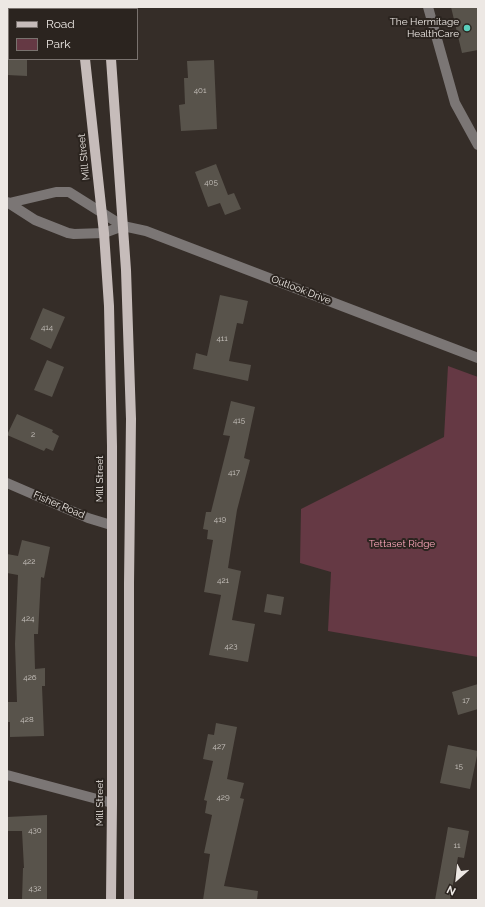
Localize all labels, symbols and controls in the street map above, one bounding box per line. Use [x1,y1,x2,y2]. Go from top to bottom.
legend [8,8,138,60]
place label: The Hermitage HealthCare [390,16,459,40]
text: Road [46,17,75,31]
marker: The Hermitage HealthCare [462,23,472,33]
text: Park [46,37,71,51]
house number: 401 [194,86,206,96]
street label: Mill Street [76,133,92,181]
house number: 405 [204,178,218,188]
street label: Outlook Drive [269,273,333,307]
house number: 414 [41,323,53,333]
house number: 411 [216,334,228,344]
house number: 415 [233,416,245,426]
house number: 2 [31,430,35,440]
street label: Mill Street [94,456,106,502]
house number: 417 [228,468,240,478]
street label: Fisher Road [32,489,86,521]
house number: 419 [214,515,226,525]
park label: Tettaset Ridge [369,538,435,550]
house number: 422 [23,557,35,567]
house number: 421 [217,576,229,586]
house number: 424 [22,614,34,624]
house number: 423 [225,642,237,652]
house number: 426 [23,673,37,683]
house number: 17 [462,696,470,706]
house number: 428 [20,715,34,725]
house number: 427 [213,742,225,752]
house number: 15 [455,762,463,772]
street label: Mill Street [94,780,106,826]
house number: 429 [216,793,230,803]
house number: 430 [28,826,42,836]
house number: 11 [454,841,460,851]
north arrow [437,859,477,899]
text: N [445,882,458,898]
house number: 432 [29,884,41,894]

